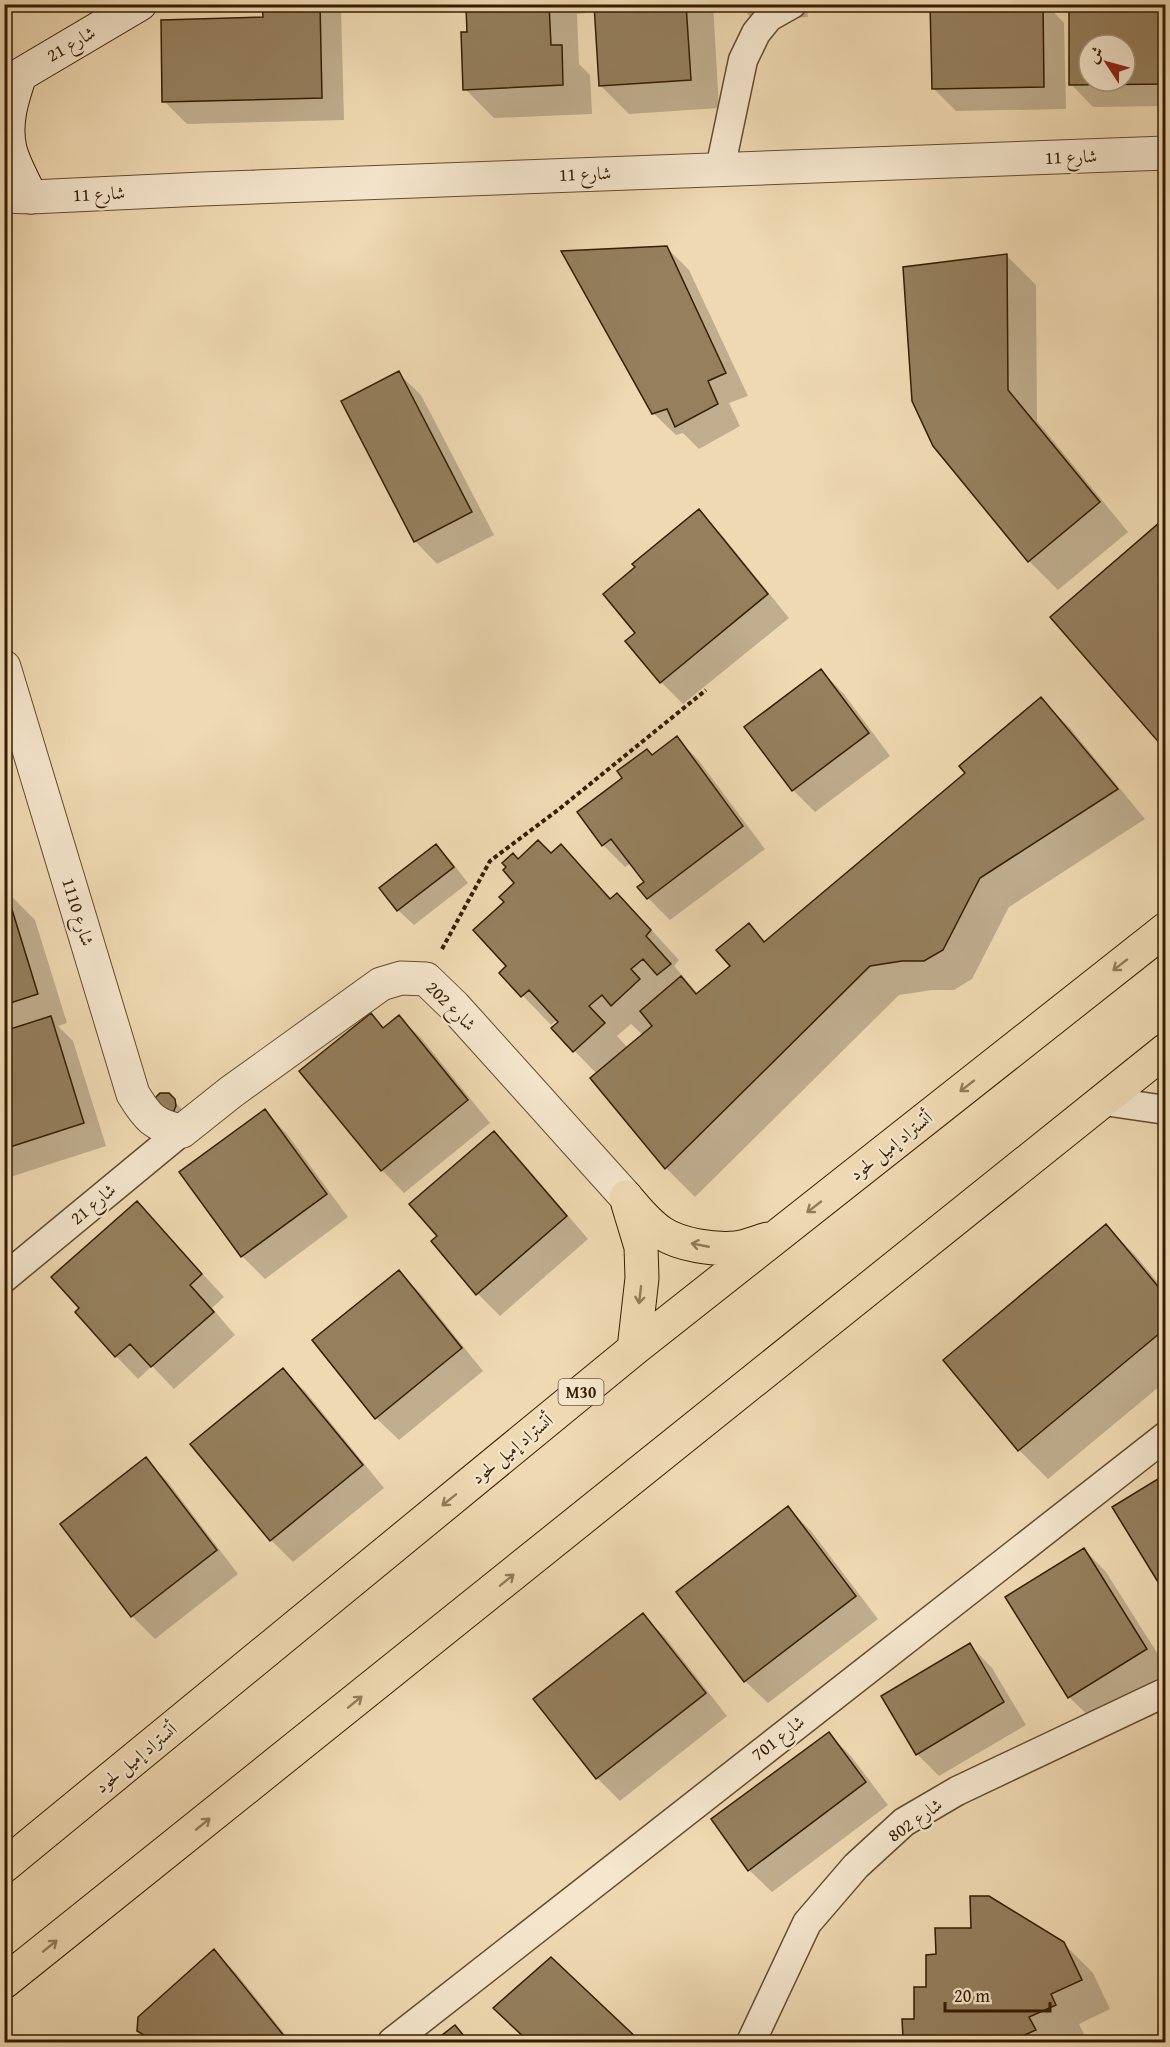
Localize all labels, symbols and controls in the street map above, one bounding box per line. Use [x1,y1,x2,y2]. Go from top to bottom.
street label: شارع 21 [41,19,101,70]
north arrow [1077,33,1137,93]
text: ش [1080,41,1109,68]
street label: شارع 11 [1044,142,1098,173]
street label: شارع 11 [558,159,612,190]
street label: شارع 11 [72,179,126,210]
street label: شارع 1110 [53,874,102,950]
one-way arrow [1112,958,1128,971]
street label: شارع 202 [419,974,483,1038]
one-way arrow [959,1080,975,1093]
street label: أتستراد إميل لحود [843,1104,939,1187]
street label: شارع 21 [64,1176,123,1232]
one-way arrow [806,1201,822,1214]
one-way arrow [691,1240,711,1251]
one-way arrow [634,1284,645,1304]
road number: M30 [558,1379,604,1405]
street label: أتستراد إميل لحود [465,1406,559,1490]
one-way arrow [441,1494,457,1507]
one-way arrow [499,1573,514,1587]
one-way arrow [347,1695,362,1709]
street label: شارع 701 [745,1708,811,1769]
street label: أتستراد إميل لحود [89,1715,183,1799]
street label: شارع 802 [882,1791,949,1850]
one-way arrow [194,1818,210,1831]
one-way arrow [42,1939,58,1952]
scale bar [945,1975,1050,2013]
text: 20 m [954,1982,990,2009]

